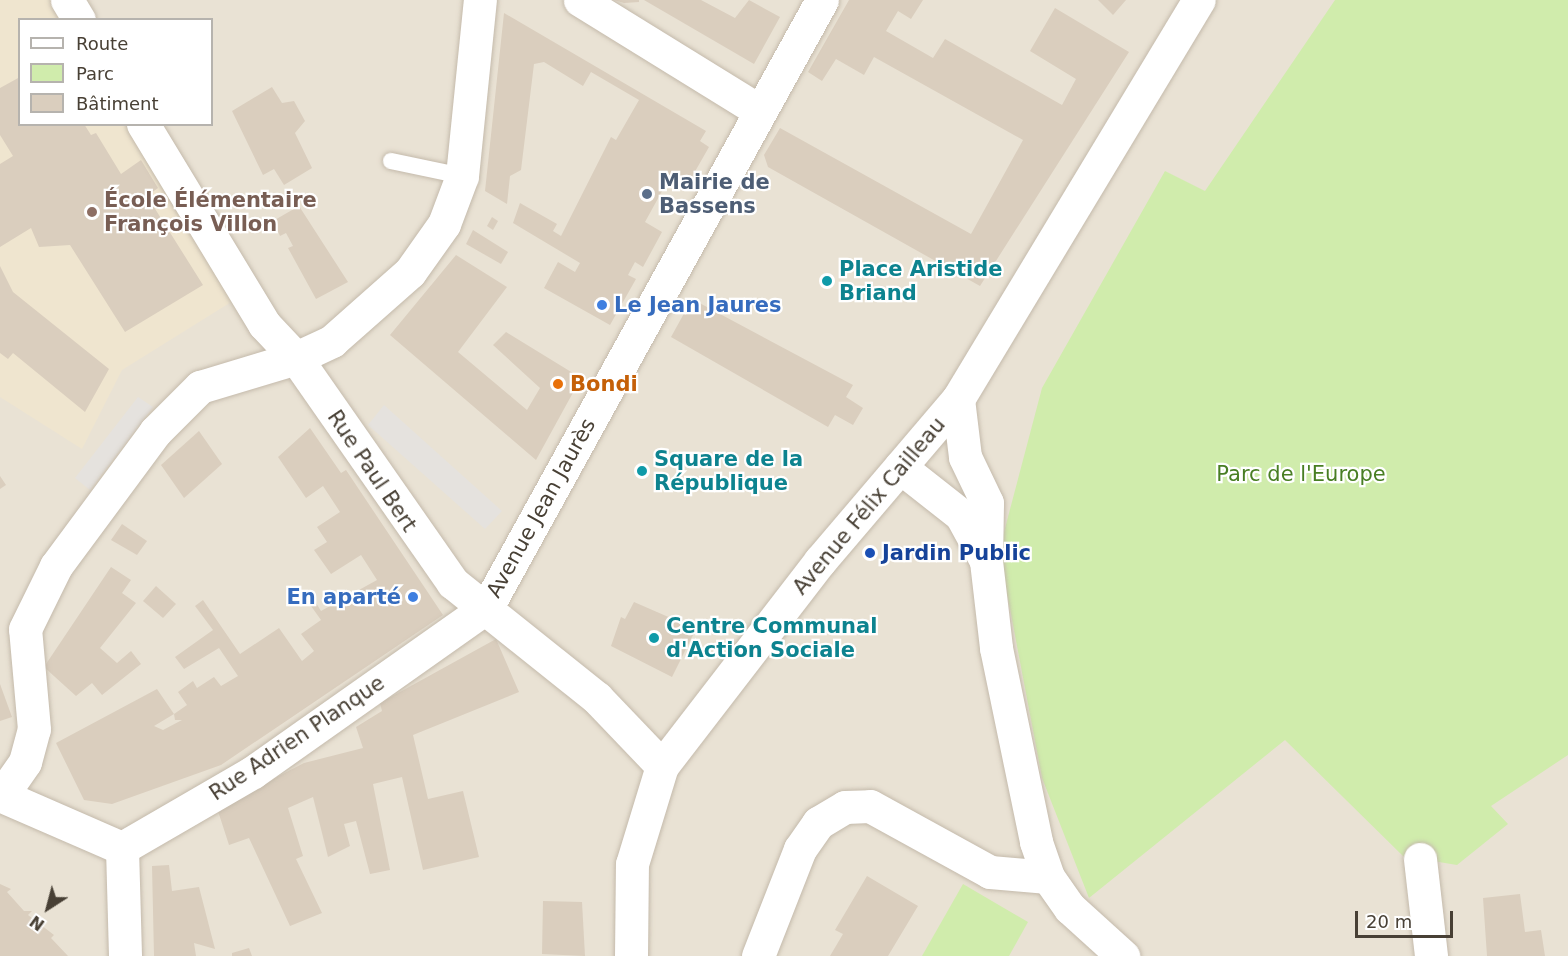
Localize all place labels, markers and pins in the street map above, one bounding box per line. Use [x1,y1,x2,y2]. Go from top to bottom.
place label: Mairie de Bassens [659,169,770,219]
place label: École Élémentaire François Villon [104,187,317,237]
marker: Mairie de Bassens [640,187,654,201]
marker: École Élémentaire François Villon [85,205,99,219]
place label: Place Aristide Briand [839,256,1003,306]
marker: Place Aristide Briand [820,274,834,288]
place label: Le Jean Jaures [614,292,781,318]
marker: Le Jean Jaures [595,298,609,312]
place label: Bondi [570,371,638,397]
marker: Bondi [551,377,565,391]
place label: Square de la République [654,446,803,496]
marker: Square de la République [635,464,649,478]
place label: Jardin Public [882,540,1031,566]
marker: Jardin Public [863,546,877,560]
place label: En aparté [286,584,401,610]
marker: En aparté [406,590,420,604]
place label: Centre Communal d'Action Sociale [666,613,877,663]
marker: Centre Communal d'Action Sociale [647,631,661,645]

